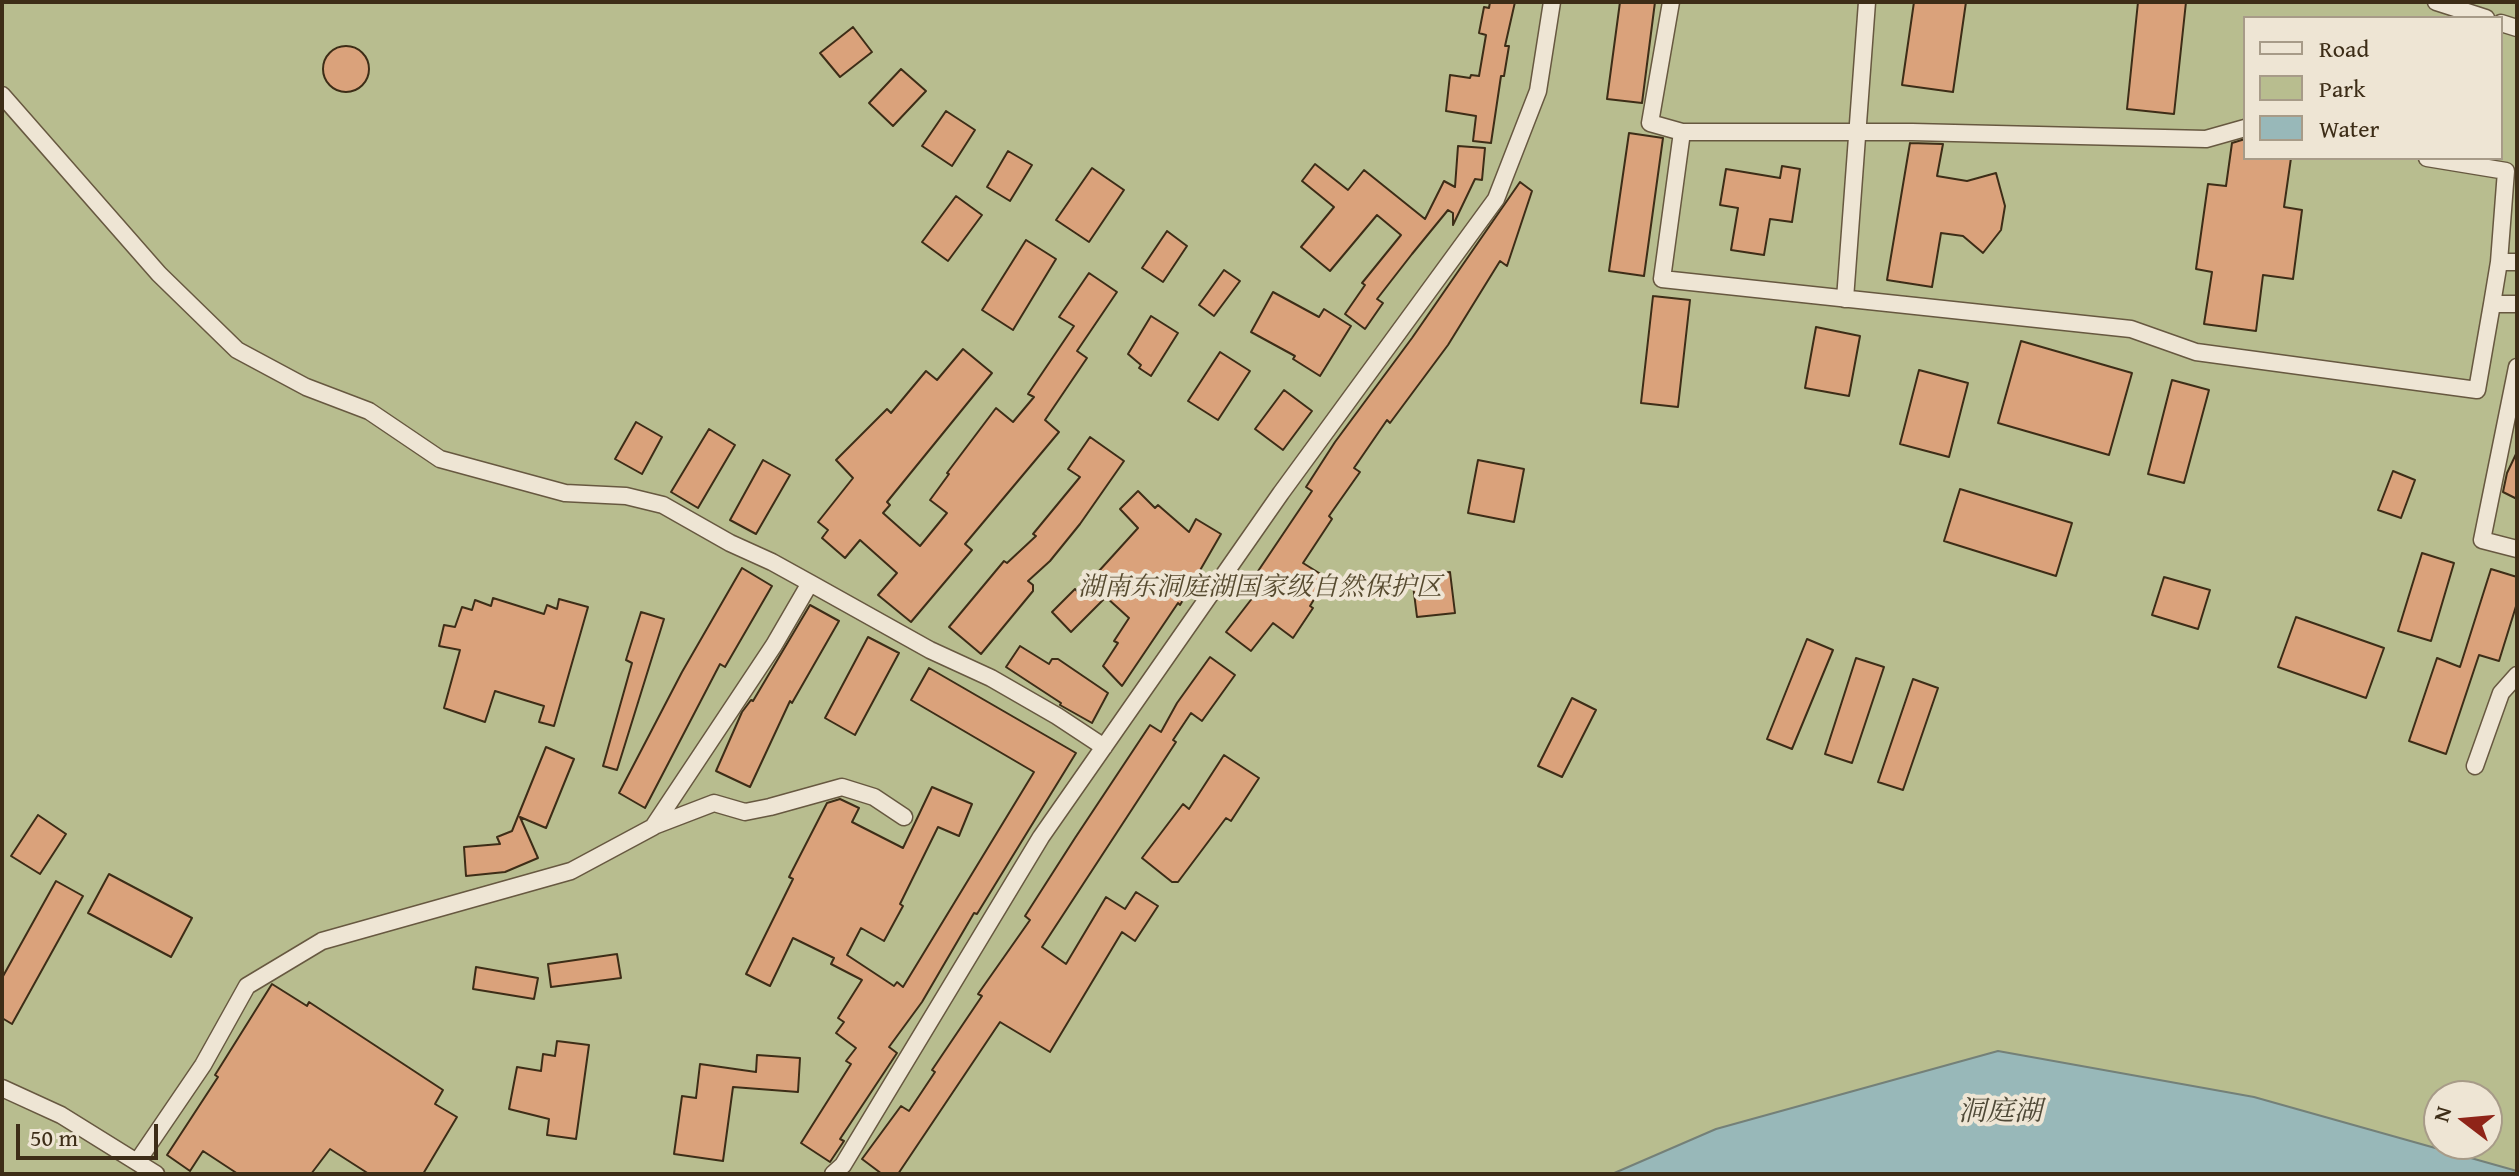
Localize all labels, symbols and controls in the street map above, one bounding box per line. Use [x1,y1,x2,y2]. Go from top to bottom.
legend [2243,16,2503,160]
text: Road [2319,31,2369,66]
text: Park [2319,71,2365,106]
text: Water [2319,111,2379,146]
park label: 湖南东洞庭湖国家级自然保护区 [1078,572,1442,604]
north arrow [2423,1080,2503,1160]
water label: 洞庭湖 [1958,1096,2042,1130]
text: N [2424,1102,2459,1125]
scale bar [20,1108,162,1158]
text: 50 m [30,1120,78,1155]

